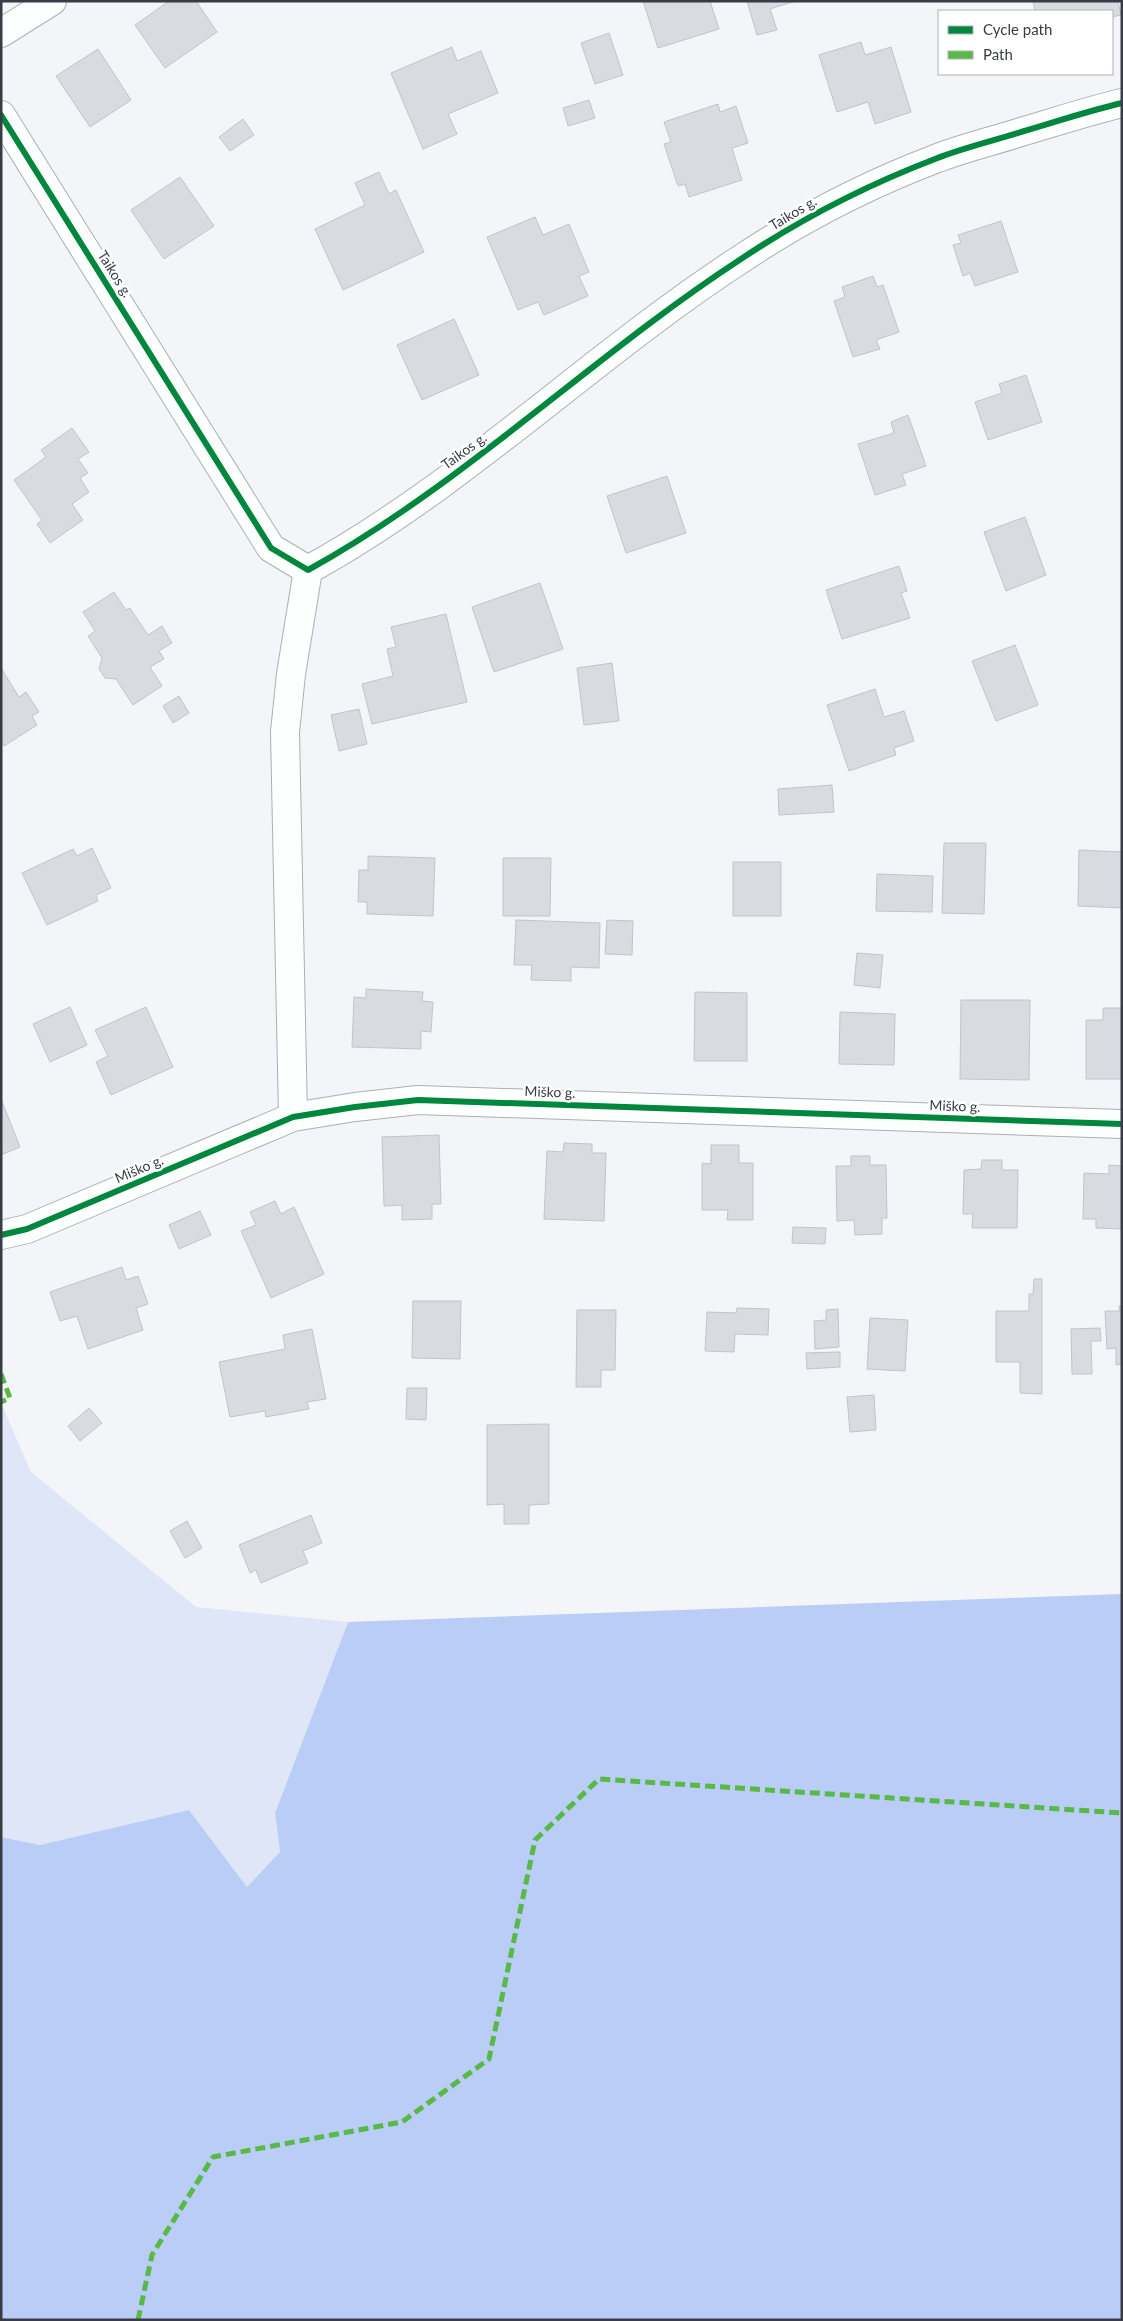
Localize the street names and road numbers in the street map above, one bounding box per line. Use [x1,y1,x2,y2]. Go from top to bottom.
street label: Taikos g. [766,192,819,233]
street label: Taikos g. [94,247,136,300]
street label: Taikos g. [438,428,490,473]
street label: Miško g. [524,1082,576,1101]
street label: Miško g. [929,1096,981,1115]
street label: Miško g. [112,1151,166,1186]

